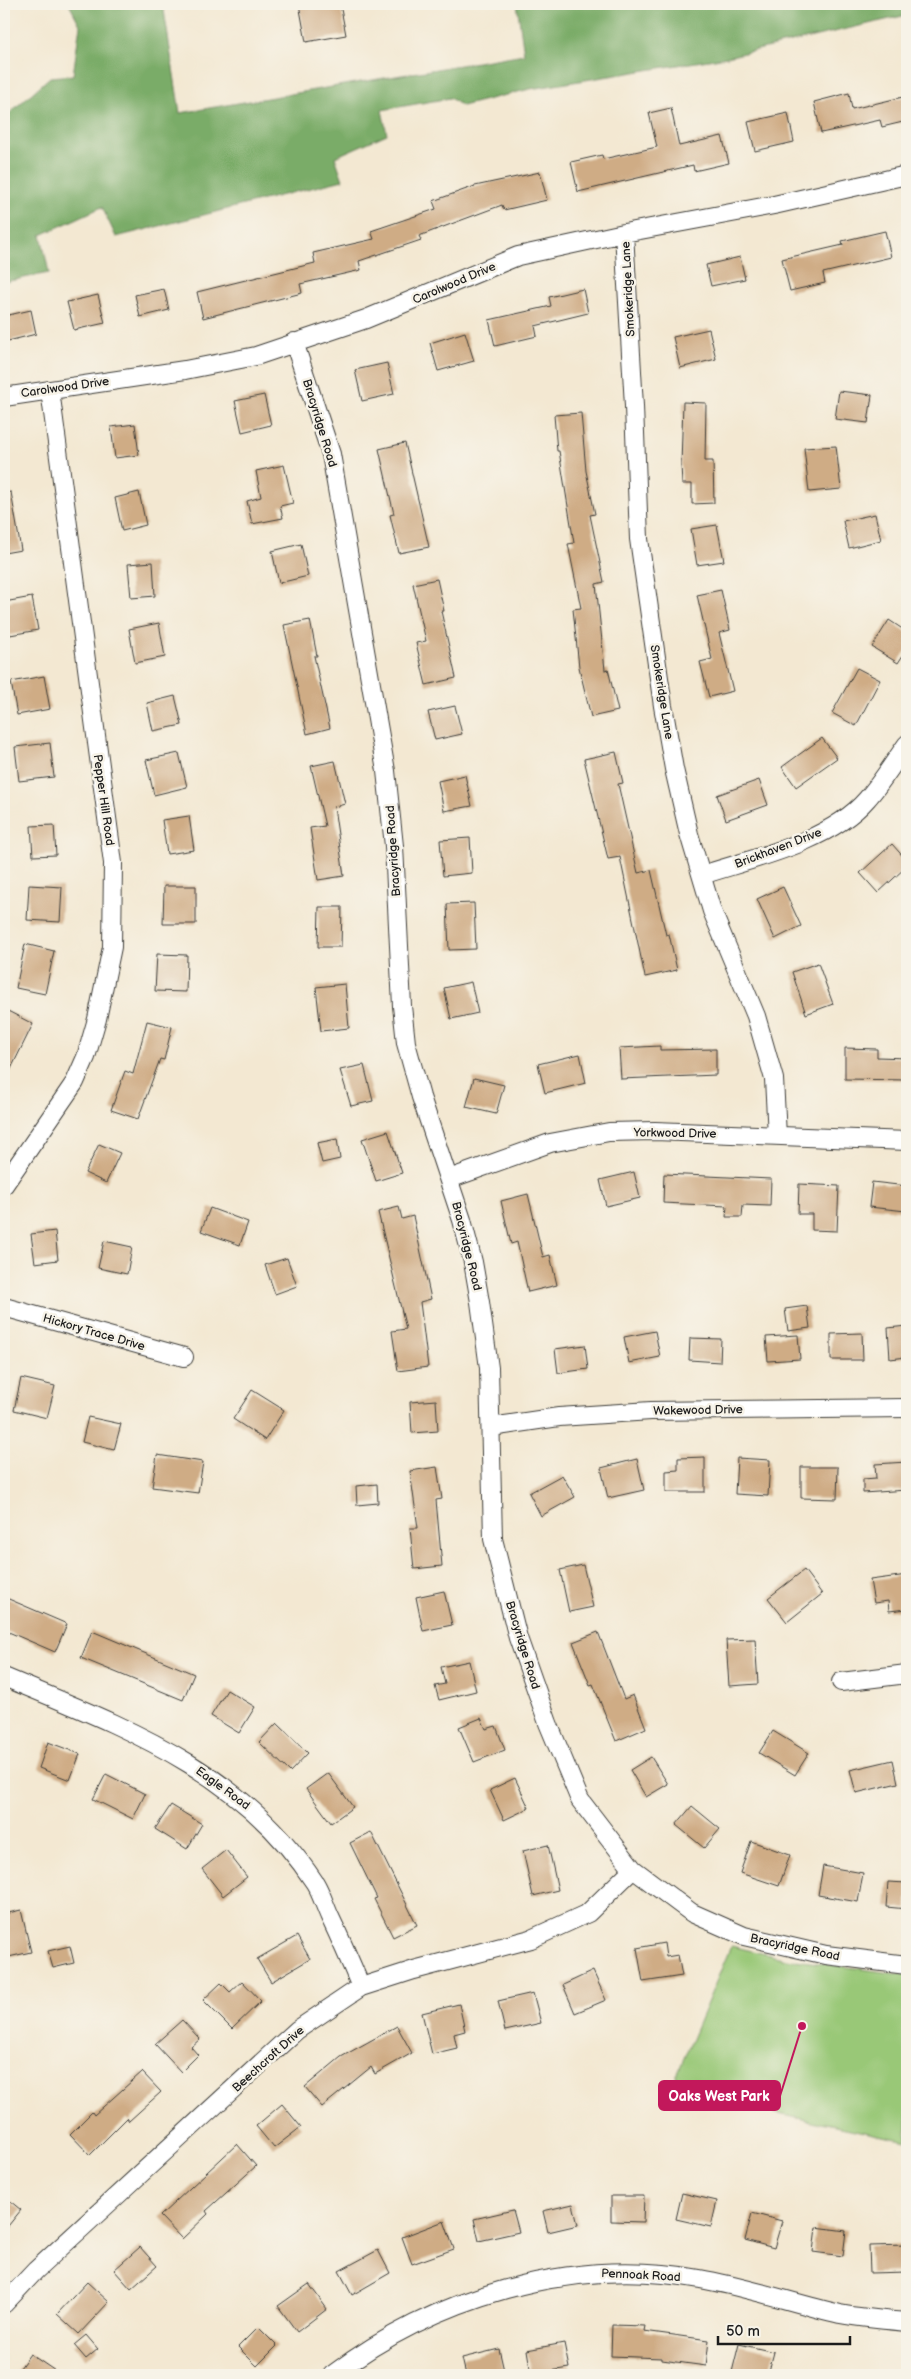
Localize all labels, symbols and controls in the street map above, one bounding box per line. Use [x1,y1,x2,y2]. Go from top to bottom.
street label: Smokeridge Lane [619,241,638,337]
street label: Carolwood Drive [410,259,498,308]
street label: Carolwood Drive [20,374,110,401]
street label: Bracyridge Road [299,377,340,469]
street label: Smokeridge Lane [647,644,676,740]
street label: Pepper Hill Road [90,753,117,847]
street label: Bracyridge Road [383,805,404,897]
street label: Brickhaven Drive [733,825,824,872]
street label: Yorkwood Drive [632,1125,717,1142]
street label: Bracyridge Road [448,1200,485,1292]
street label: Hickory Trace Drive [41,1311,147,1354]
street label: Wakewood Drive [653,1402,743,1419]
street label: Bracyridge Road [502,1599,543,1691]
street label: Eagle Road [193,1764,253,1813]
street label: Bracyridge Road [749,1931,841,1964]
street label: Beechcroft Drive [229,2023,307,2096]
callout: Oaks West Park [659,2081,780,2110]
text: Oaks West Park [669,2088,770,2105]
street label: Pennoak Road [601,2266,681,2285]
scale bar [718,2314,851,2346]
text: 50 m [726,2322,760,2341]

